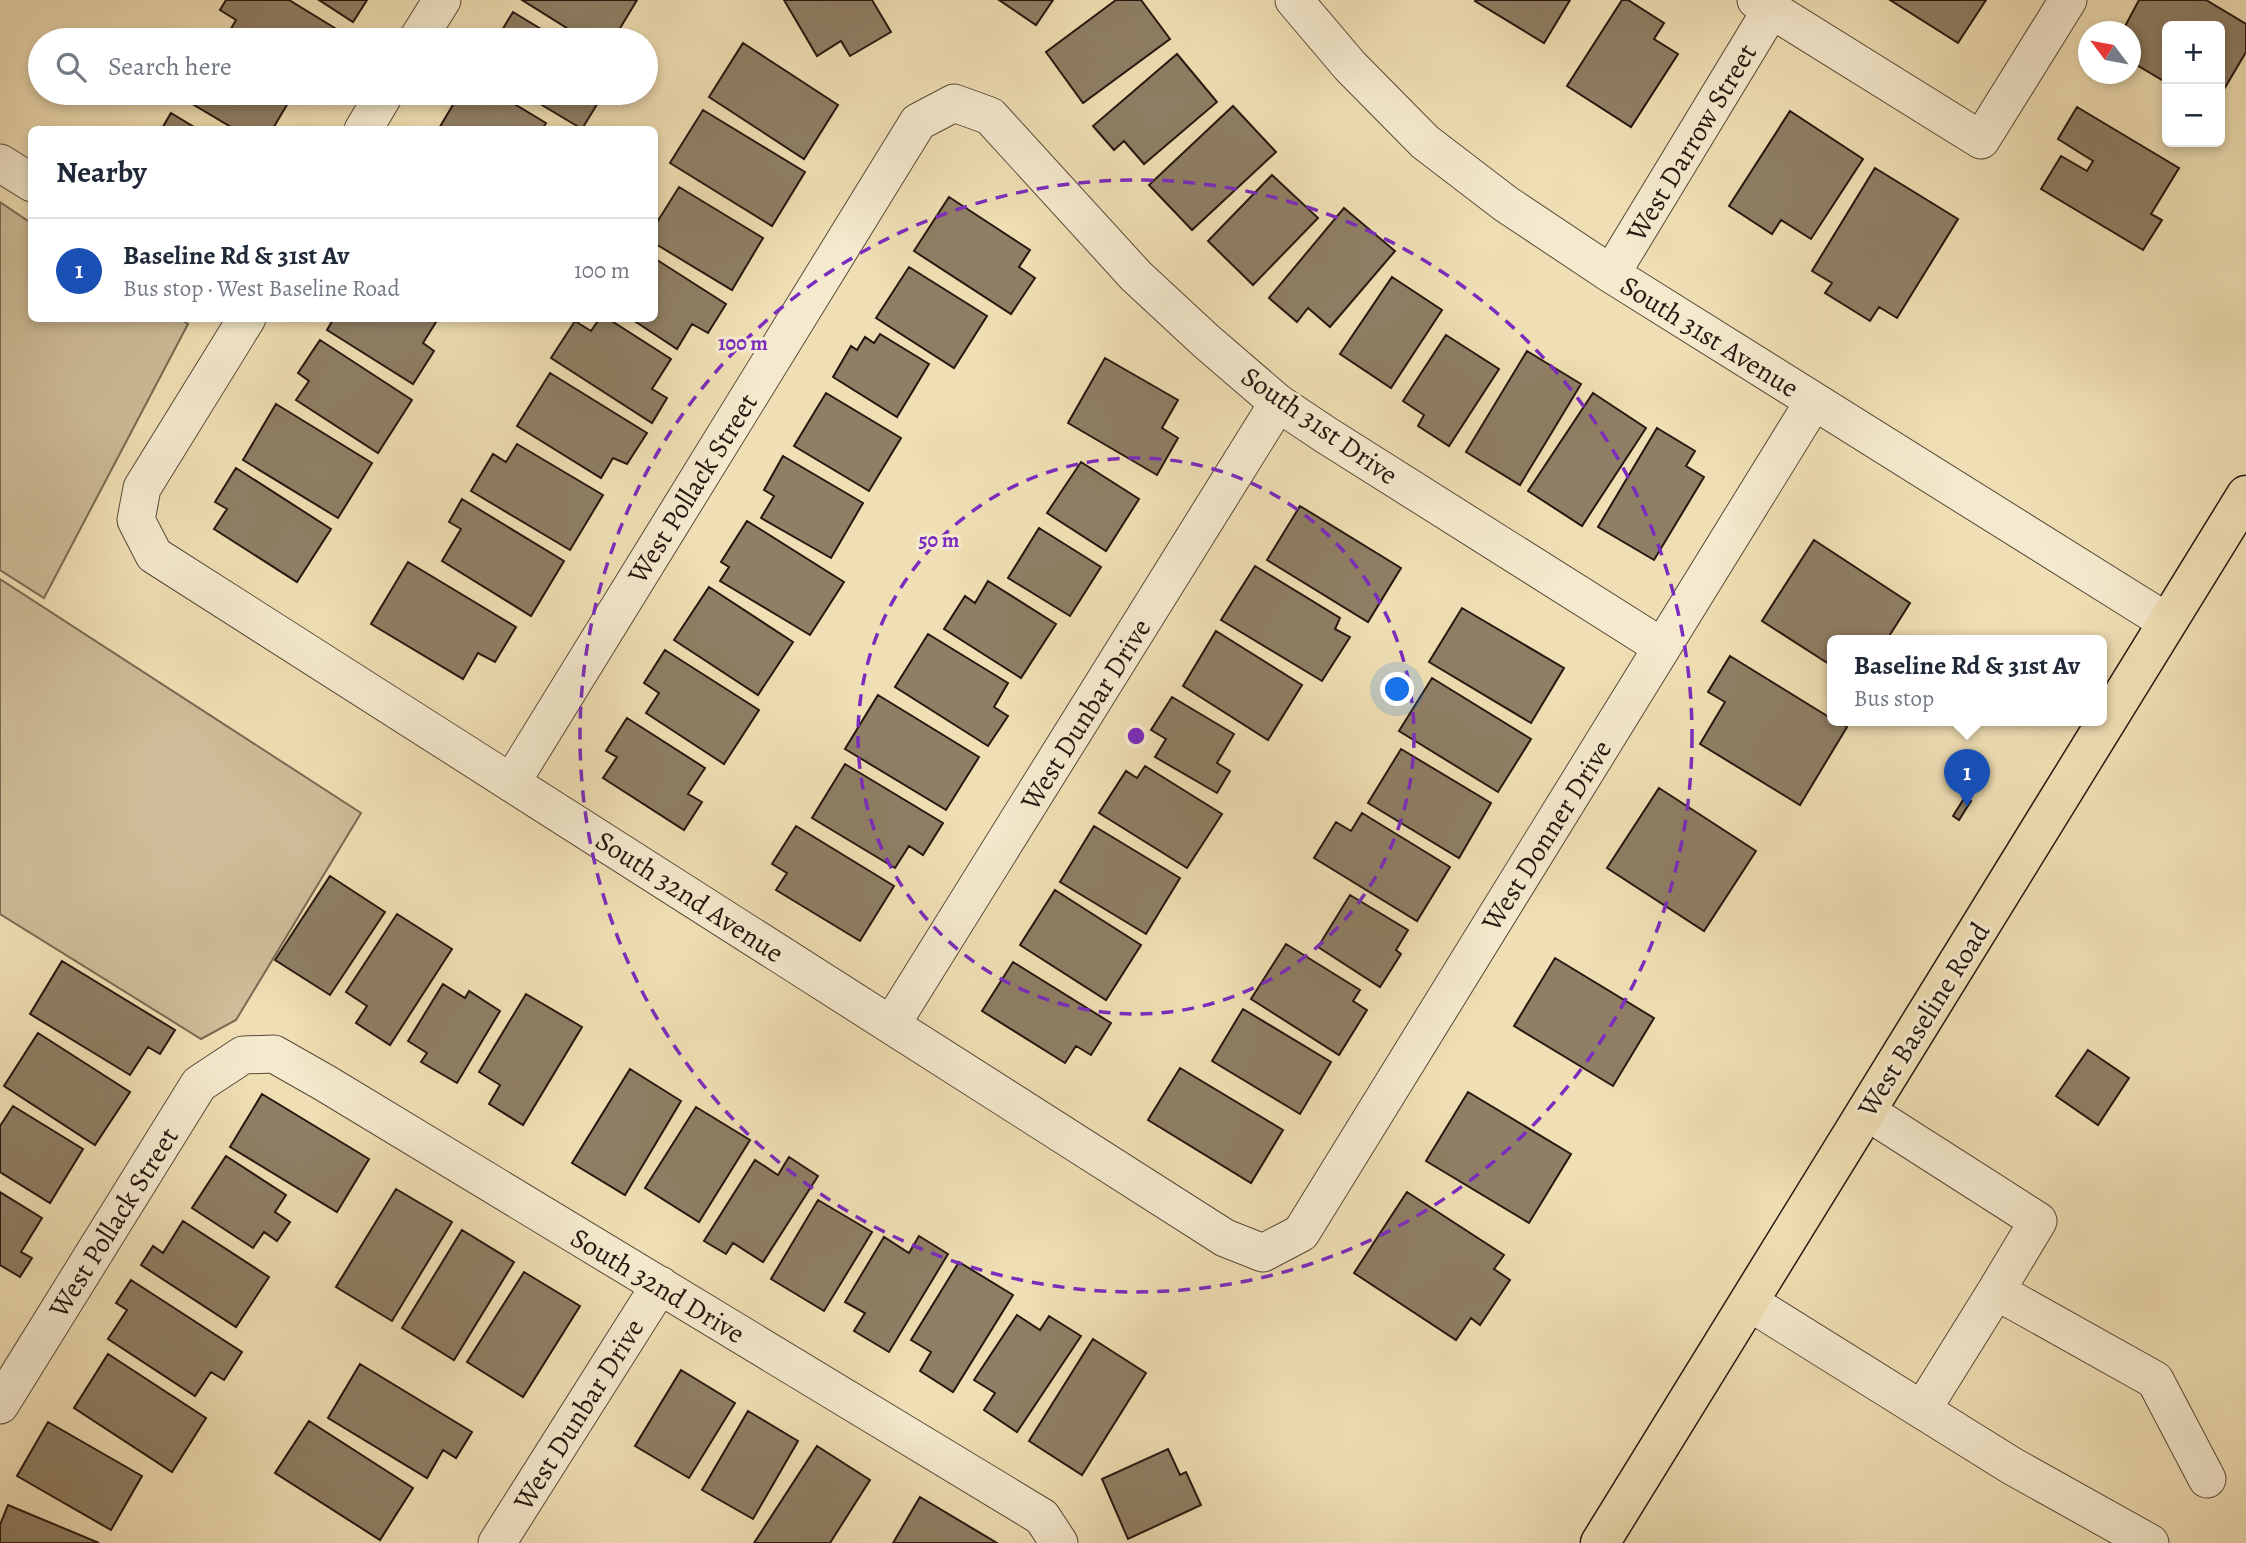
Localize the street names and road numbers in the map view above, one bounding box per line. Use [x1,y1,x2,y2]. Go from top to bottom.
street label: West Darrow Street [1617,37,1766,249]
street label: South 31st Avenue [1613,267,1806,407]
street label: South 31st Drive [1233,358,1405,494]
street label: West Pollack Street [619,386,767,592]
street label: West Dunbar Drive [1011,612,1160,818]
street label: West Donner Drive [1472,733,1621,939]
street label: South 32nd Avenue [588,822,791,972]
street label: West Baseline Road [1848,914,1999,1125]
street label: West Pollack Street [40,1120,188,1326]
street label: South 32nd Drive [563,1219,752,1353]
street label: West Dunbar Drive [504,1312,653,1518]

